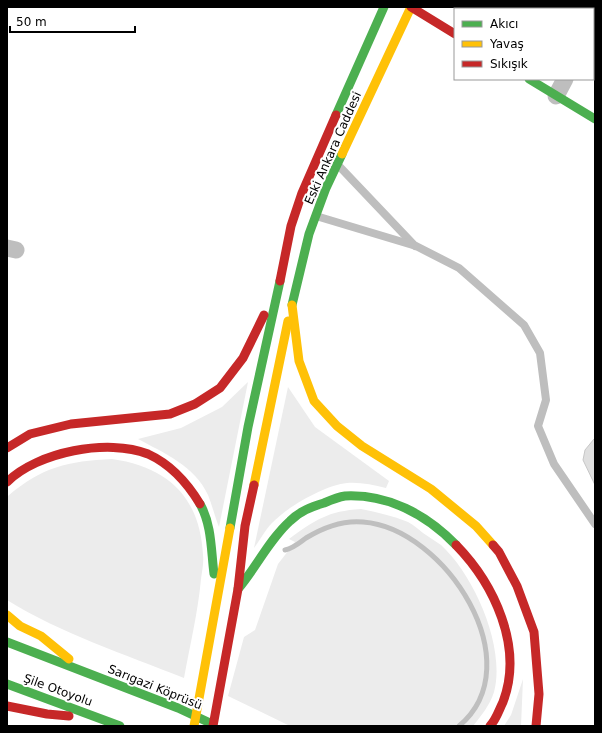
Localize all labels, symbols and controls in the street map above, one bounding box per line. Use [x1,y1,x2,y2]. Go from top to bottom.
scale bar [10,8,135,34]
legend [454,8,594,80]
text: 50 m [16,15,47,29]
text: Akıcı [490,17,518,31]
text: Yavaş [489,37,524,51]
text: Sıkışık [490,57,528,71]
street label: Eski Ankara Caddesi [302,89,364,207]
street label: Sarıgazi Köprüsü [106,662,204,712]
street label: Şile Otoyolu [22,671,94,709]

